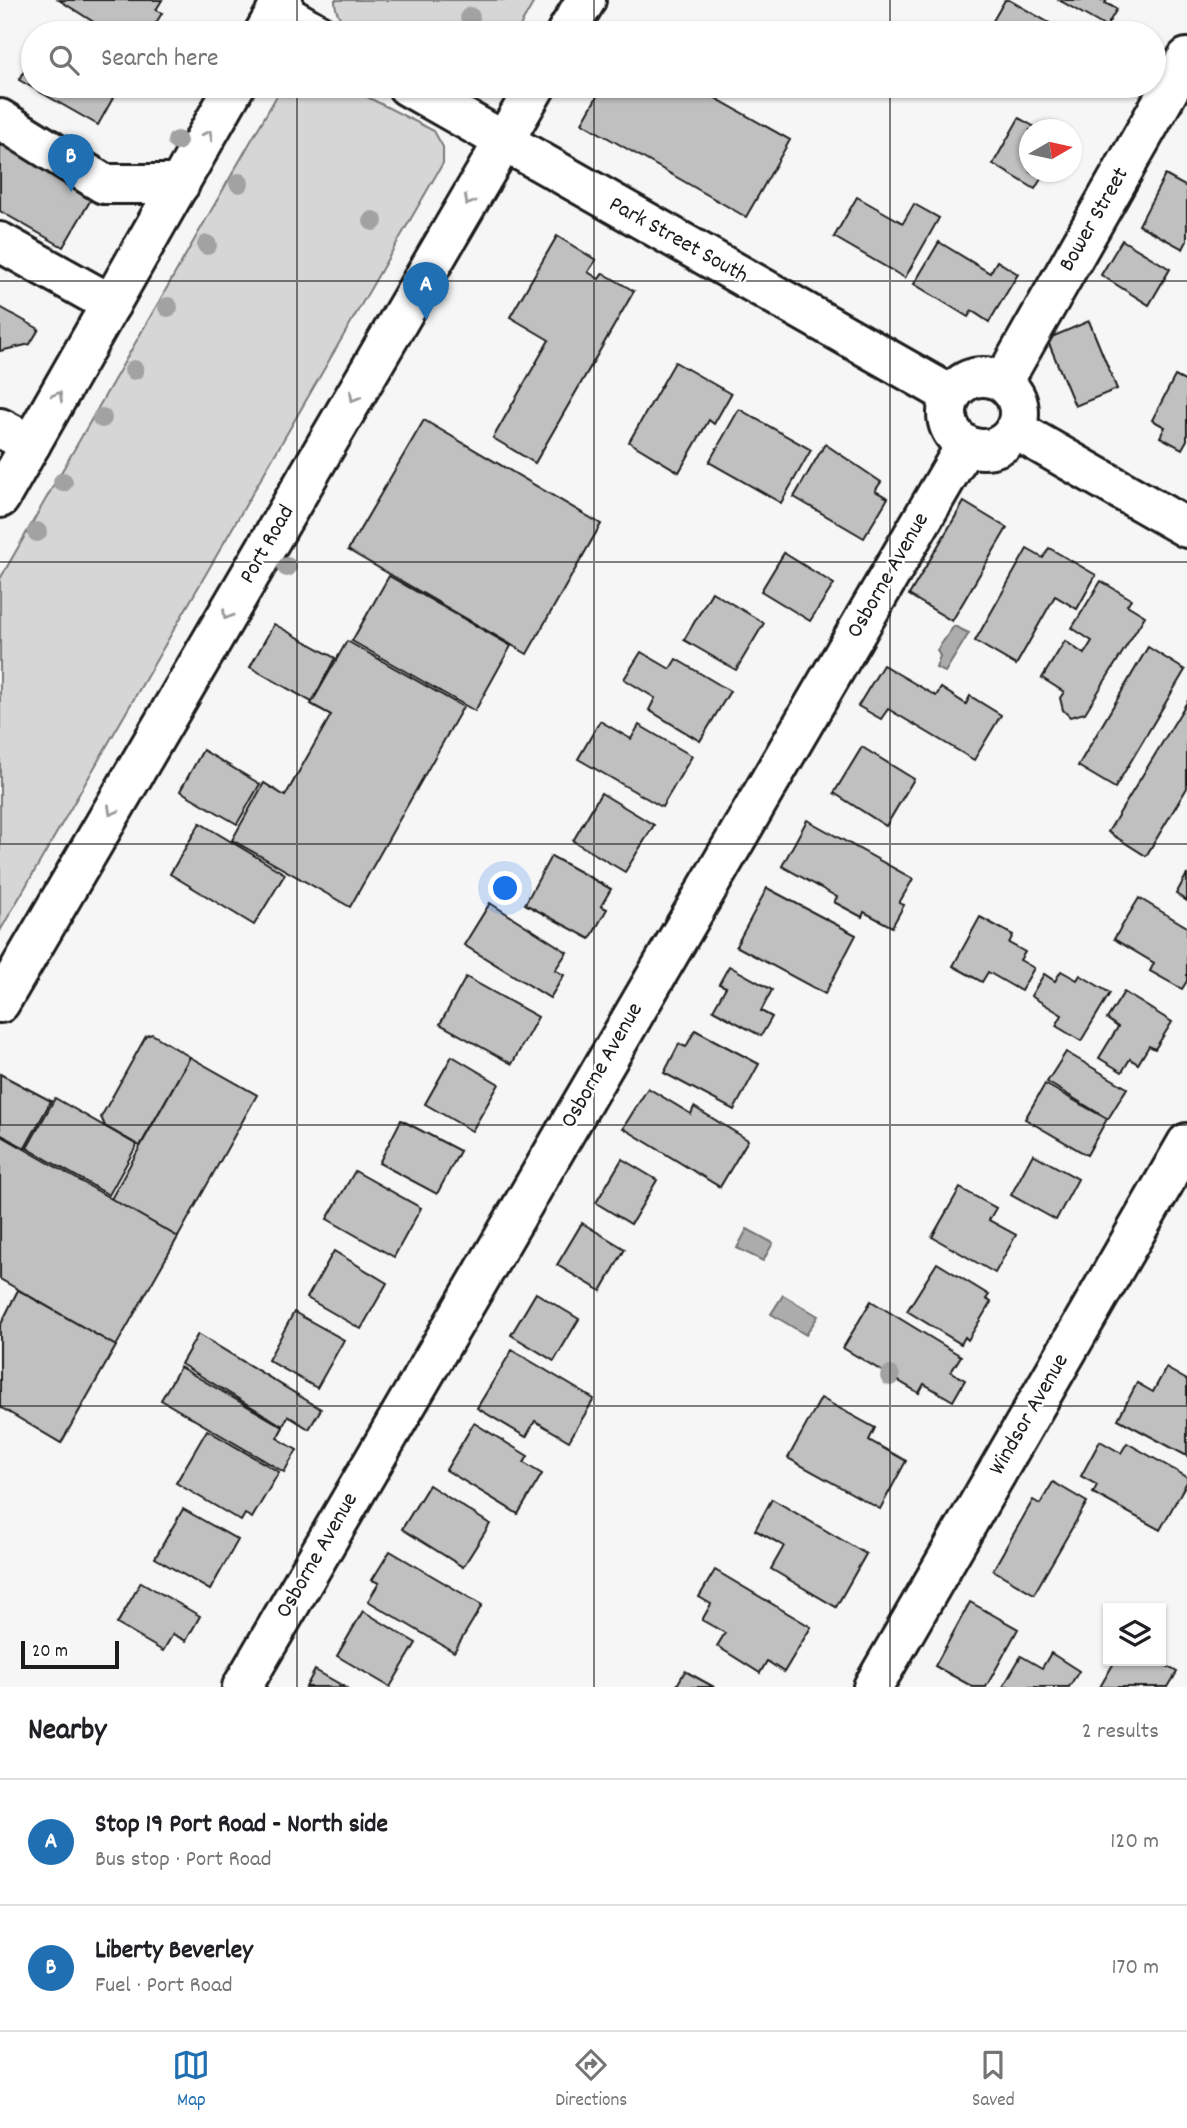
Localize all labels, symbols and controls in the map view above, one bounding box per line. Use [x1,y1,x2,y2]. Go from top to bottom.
search box [21,21,1166,98]
icon: search [45,41,83,79]
text: Search here [101,41,219,78]
north arrow [1019,119,1082,182]
one-way arrow [200,129,213,142]
pin: B [48,134,94,192]
street label: Bower Street [1052,162,1138,278]
street label: Park Street South [602,189,754,293]
one-way arrow [464,194,477,206]
pin: A [403,262,449,320]
one-way arrow [349,390,362,403]
one-way arrow [50,391,63,403]
street label: Port Road [232,500,304,590]
street label: Osborne Avenue [840,507,938,645]
one-way arrow [222,608,235,620]
one-way arrow [107,804,120,817]
your location [488,871,522,905]
street label: Osborne Avenue [554,997,652,1135]
street label: Windsor Avenue [982,1348,1078,1482]
street label: Osborne Avenue [269,1487,367,1625]
map controls [1103,1603,1166,1666]
button: layers [1103,1603,1166,1666]
scale bar [21,1638,119,1670]
text: 20 m [32,1639,68,1666]
text: Nearby [28,1711,106,1754]
text: 2 results [1082,1716,1159,1749]
text: Stop 19 Port Road - North side [95,1807,388,1844]
text: A [45,1826,57,1859]
text: 120 m [1110,1826,1159,1859]
text: Bus stop · Port Road [95,1844,272,1877]
text: Liberty Beverley [95,1933,253,1970]
text: B [46,1952,56,1985]
text: 170 m [1112,1952,1159,1985]
text: Fuel · Port Road [95,1970,233,2003]
tab: Map [172,2046,210,2115]
tab: Directions [555,2046,627,2115]
tab: Saved [972,2046,1015,2115]

